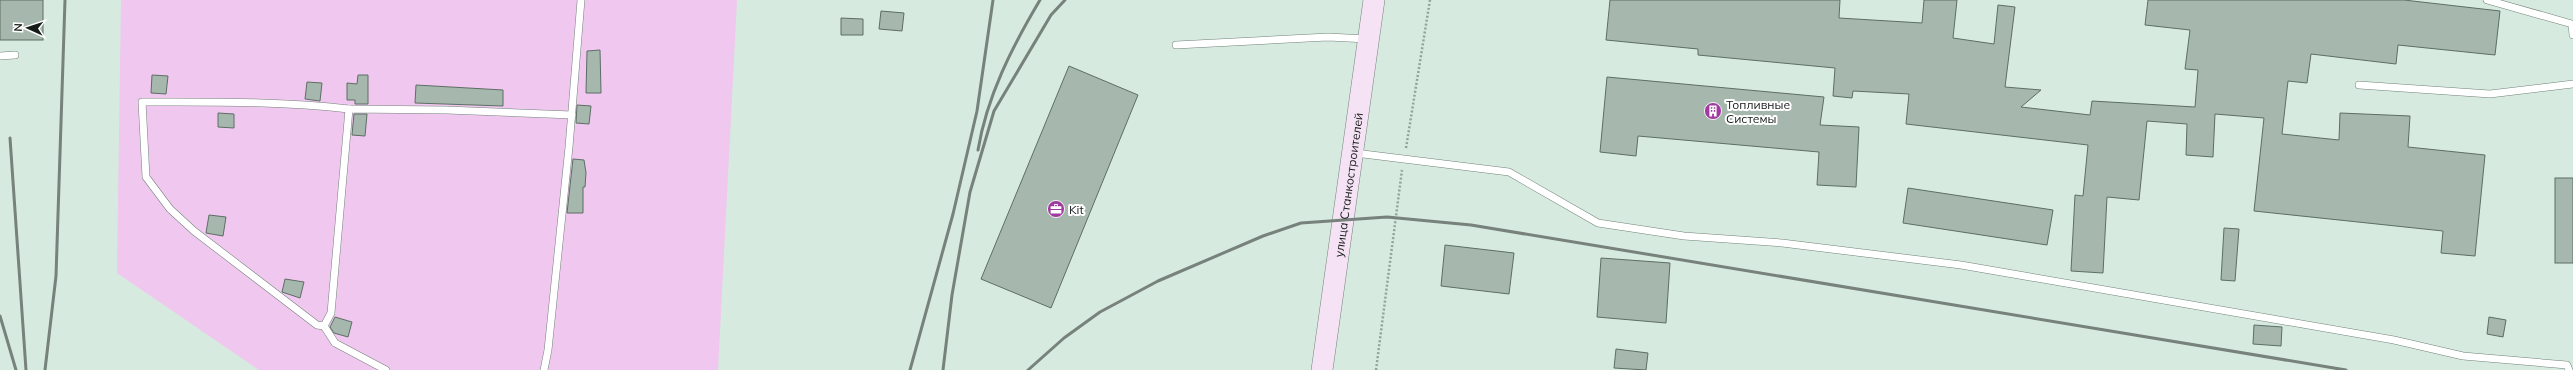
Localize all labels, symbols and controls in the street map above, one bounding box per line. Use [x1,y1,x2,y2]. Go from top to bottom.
north arrow [8,8,48,48]
text: N [11,23,25,32]
place label: Топливные Системы [1726,97,1790,126]
building icon: Топливные Системы [1703,101,1723,121]
street label: улица Станкостроителей [1330,112,1366,258]
office icon: Kit [1046,199,1066,219]
place label: Kit [1069,202,1084,217]

